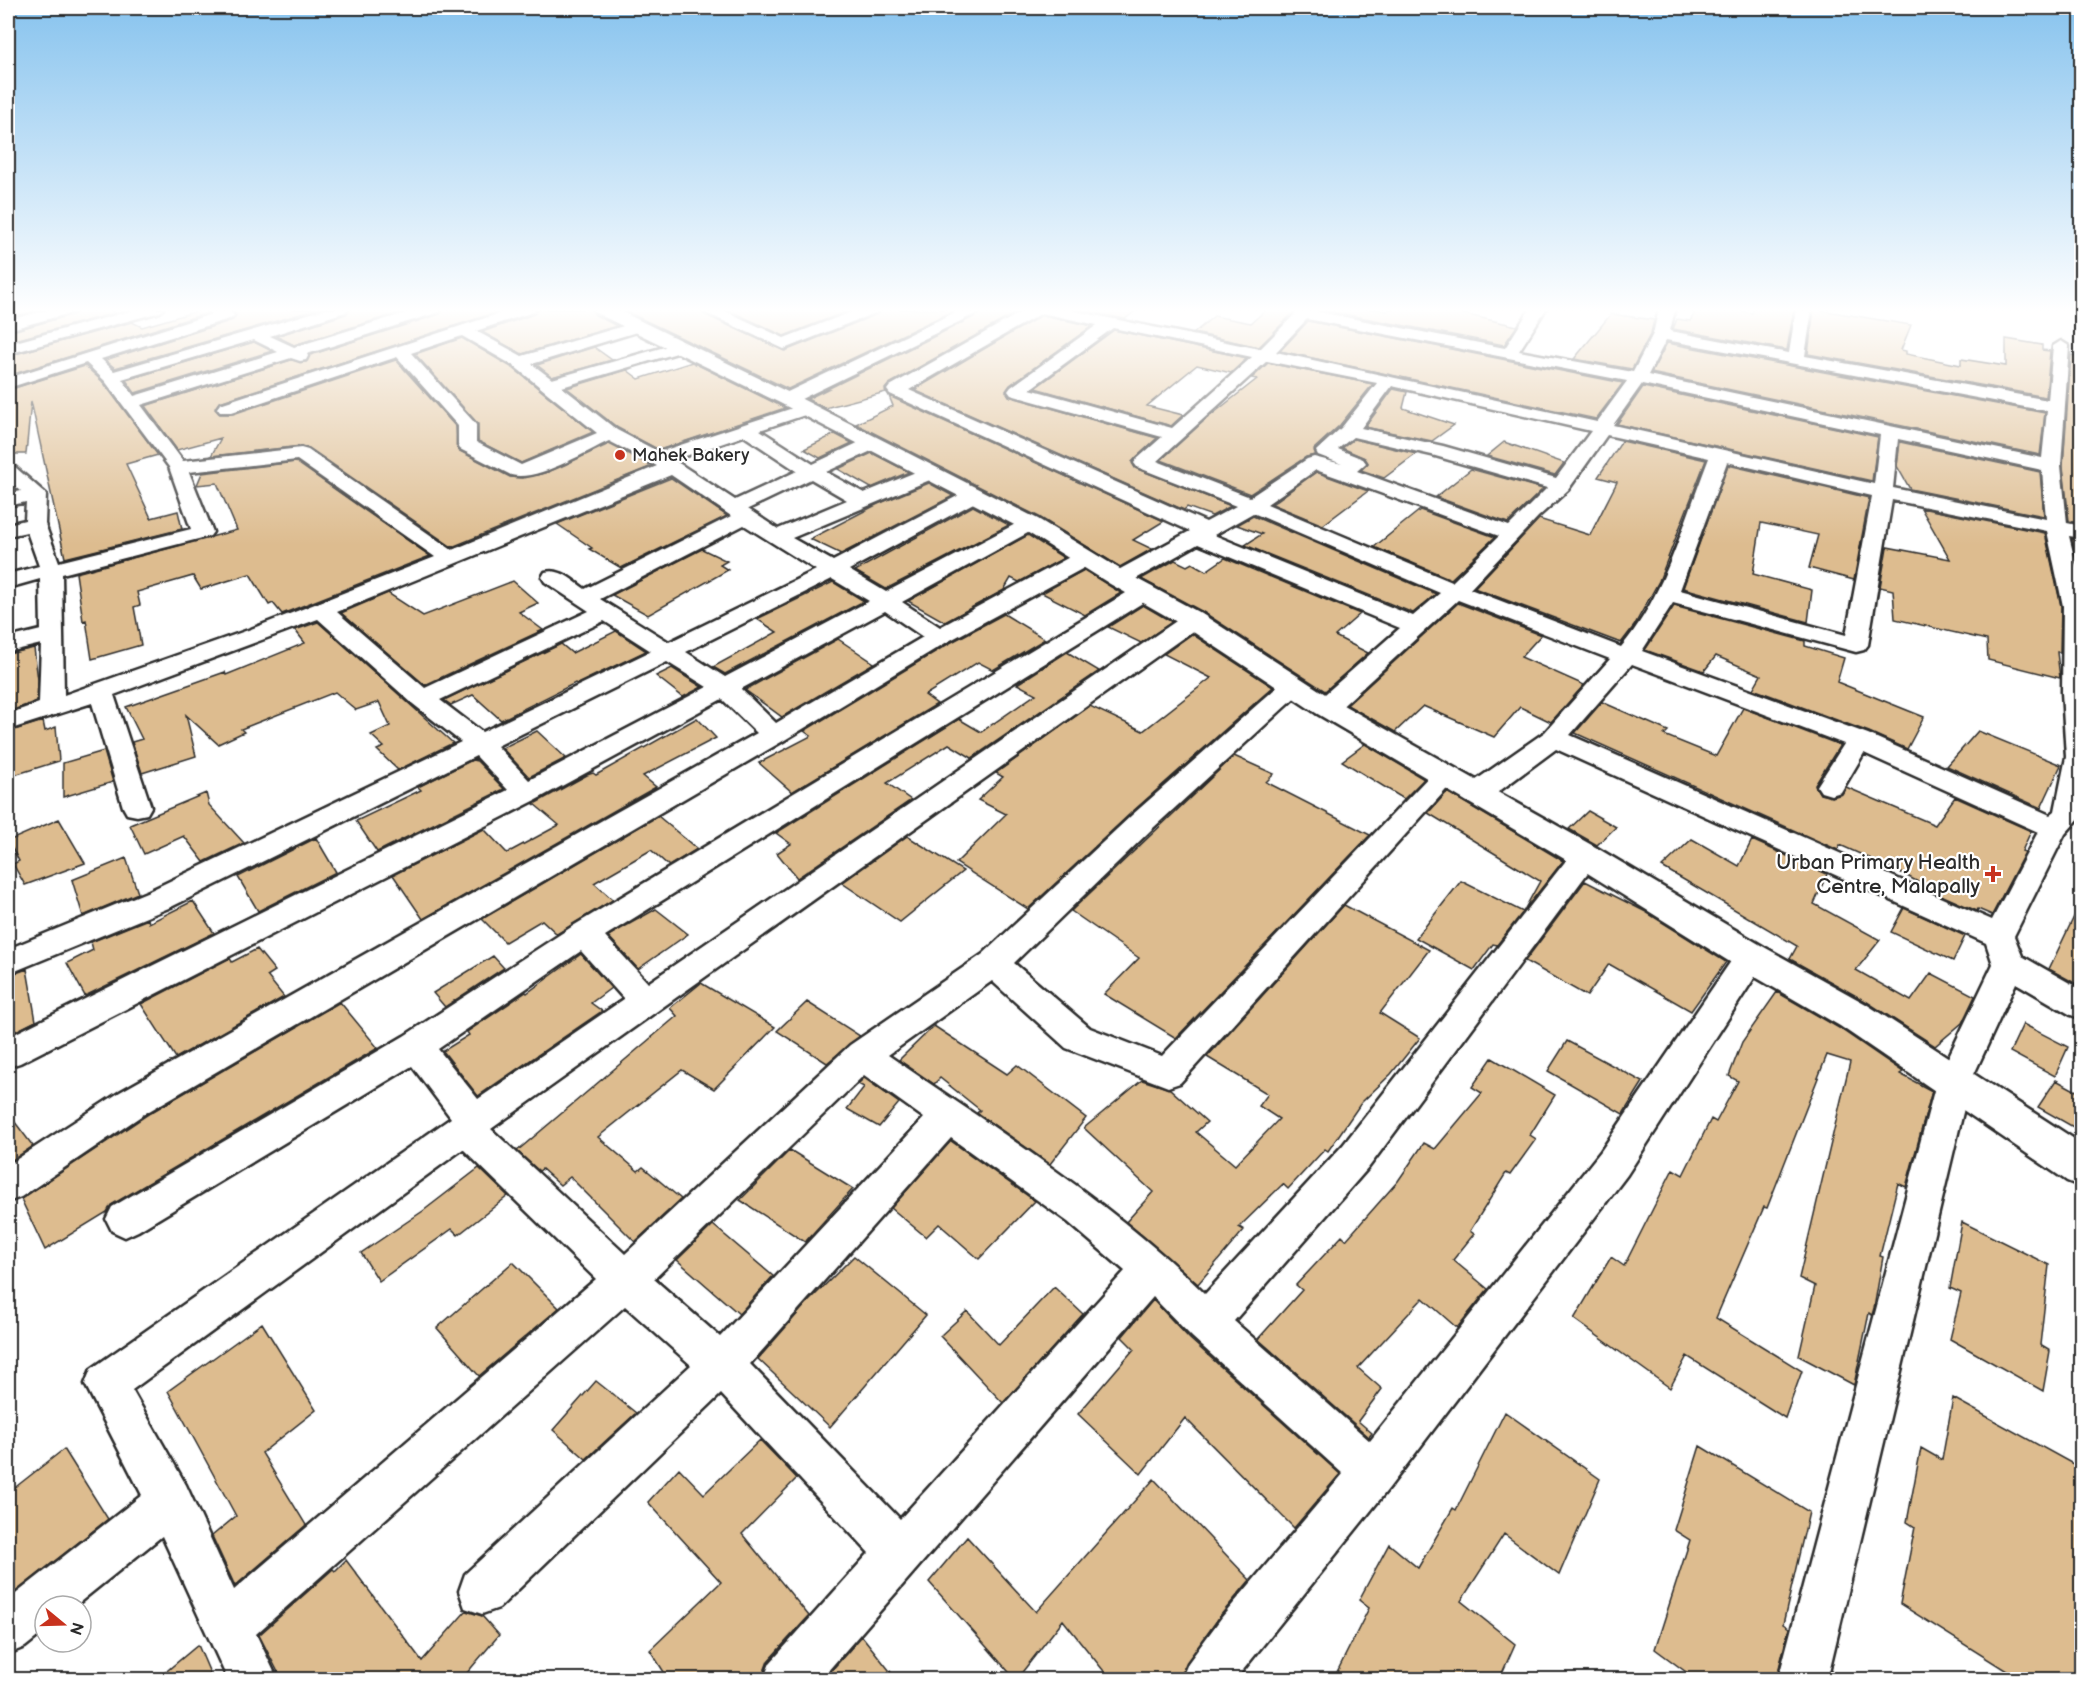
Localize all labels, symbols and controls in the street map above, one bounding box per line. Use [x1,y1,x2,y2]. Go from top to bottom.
place label: Mahek Bakery [632,445,750,466]
marker: Mahek Bakery [613,448,627,462]
place label: Urban Primary Health Centre, Malapally [1776,850,1981,899]
marker: Urban Primary Health Centre, Malapally [1984,865,2002,883]
north arrow [33,1594,93,1654]
text: N [65,1620,87,1637]

